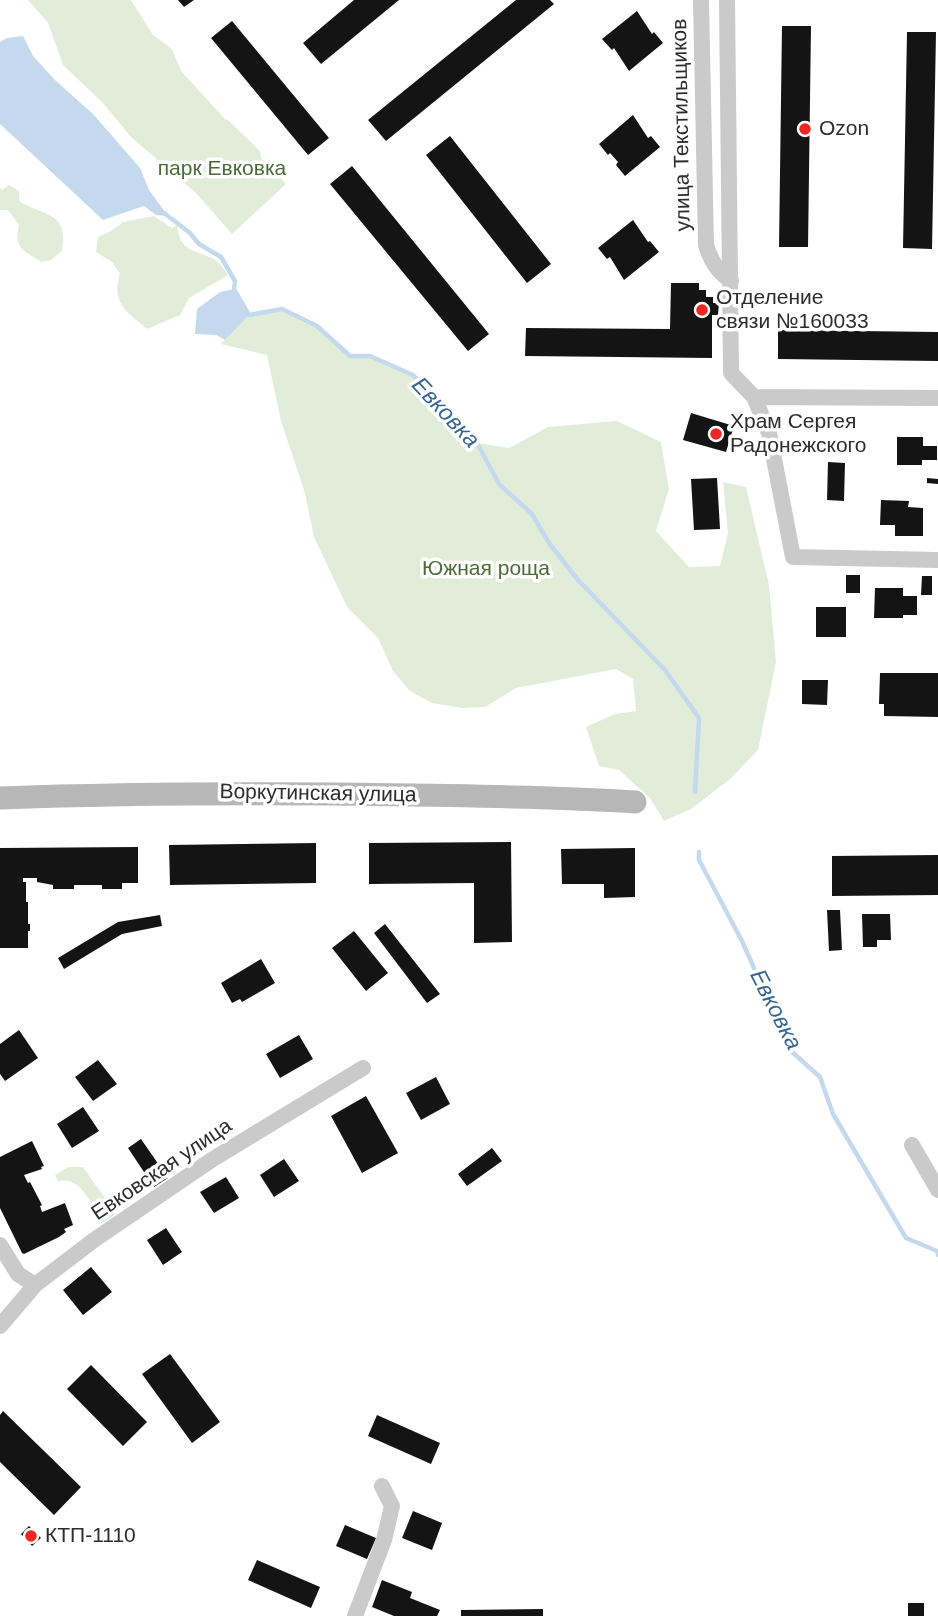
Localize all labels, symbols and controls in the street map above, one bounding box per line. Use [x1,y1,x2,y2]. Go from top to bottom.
street label: улица Текстильщиков [668,18,696,232]
place label: Ozon [819,116,869,142]
marker: Ozon [797,121,813,137]
park label: парк Евковка [158,156,286,182]
place label: Отделение связи №160033 [716,285,869,335]
marker: Отделение связи №160033 [694,302,710,318]
water label: Евковка [405,372,485,454]
place label: Храм Сергея Радонежского [730,409,866,459]
marker: Храм Сергея Радонежского [708,426,724,442]
park label: Южная роща [422,556,550,582]
street label: Воркутинская улица [219,780,417,808]
water label: Евковка [743,965,807,1055]
street label: Евковская улица [87,1114,237,1226]
place label: КТП-1110 [45,1523,136,1549]
marker: КТП-1110 [23,1528,39,1544]

